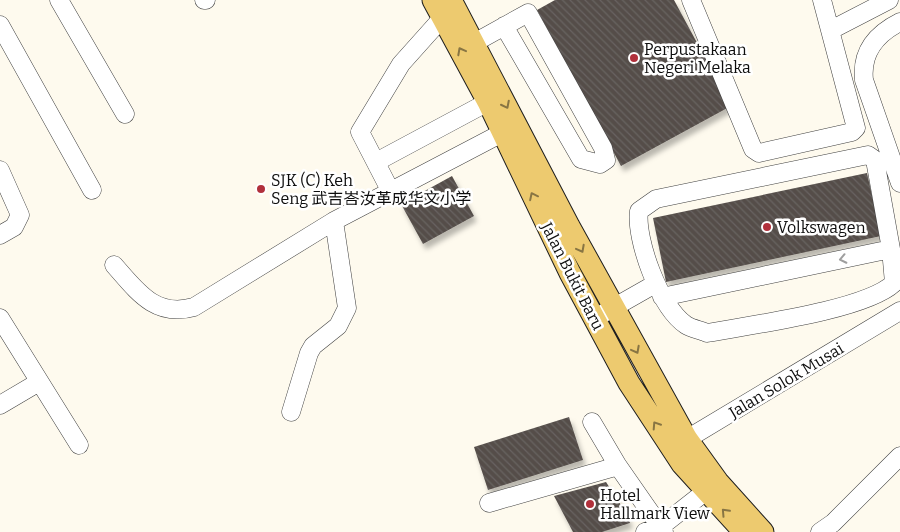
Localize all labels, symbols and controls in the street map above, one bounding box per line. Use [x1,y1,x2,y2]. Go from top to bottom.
place label: Perpustakaan Negeri Melaka [644,40,751,77]
one-way arrow [457,47,467,56]
marker: Perpustakaan Negeri Melaka [628,52,640,64]
one-way arrow [500,100,510,109]
place label: SJK (C) Keh Seng 武吉峇汝革成华文小学 [271,171,471,208]
marker: SJK (C) Keh Seng 武吉峇汝革成华文小学 [255,183,267,195]
one-way arrow [529,193,539,202]
street label: Jalan Bukit Baru [537,218,608,333]
place label: Volkswagen [777,218,866,237]
marker: Volkswagen [761,221,773,233]
one-way arrow [575,244,585,253]
one-way arrow [839,253,848,264]
street label: Jalan Solok Musai [725,339,847,423]
one-way arrow [630,345,640,354]
one-way arrow [653,422,662,431]
place label: Hotel Hallmark View [600,486,710,523]
marker: Hotel Hallmark View [584,498,596,510]
one-way arrow [722,509,731,518]

